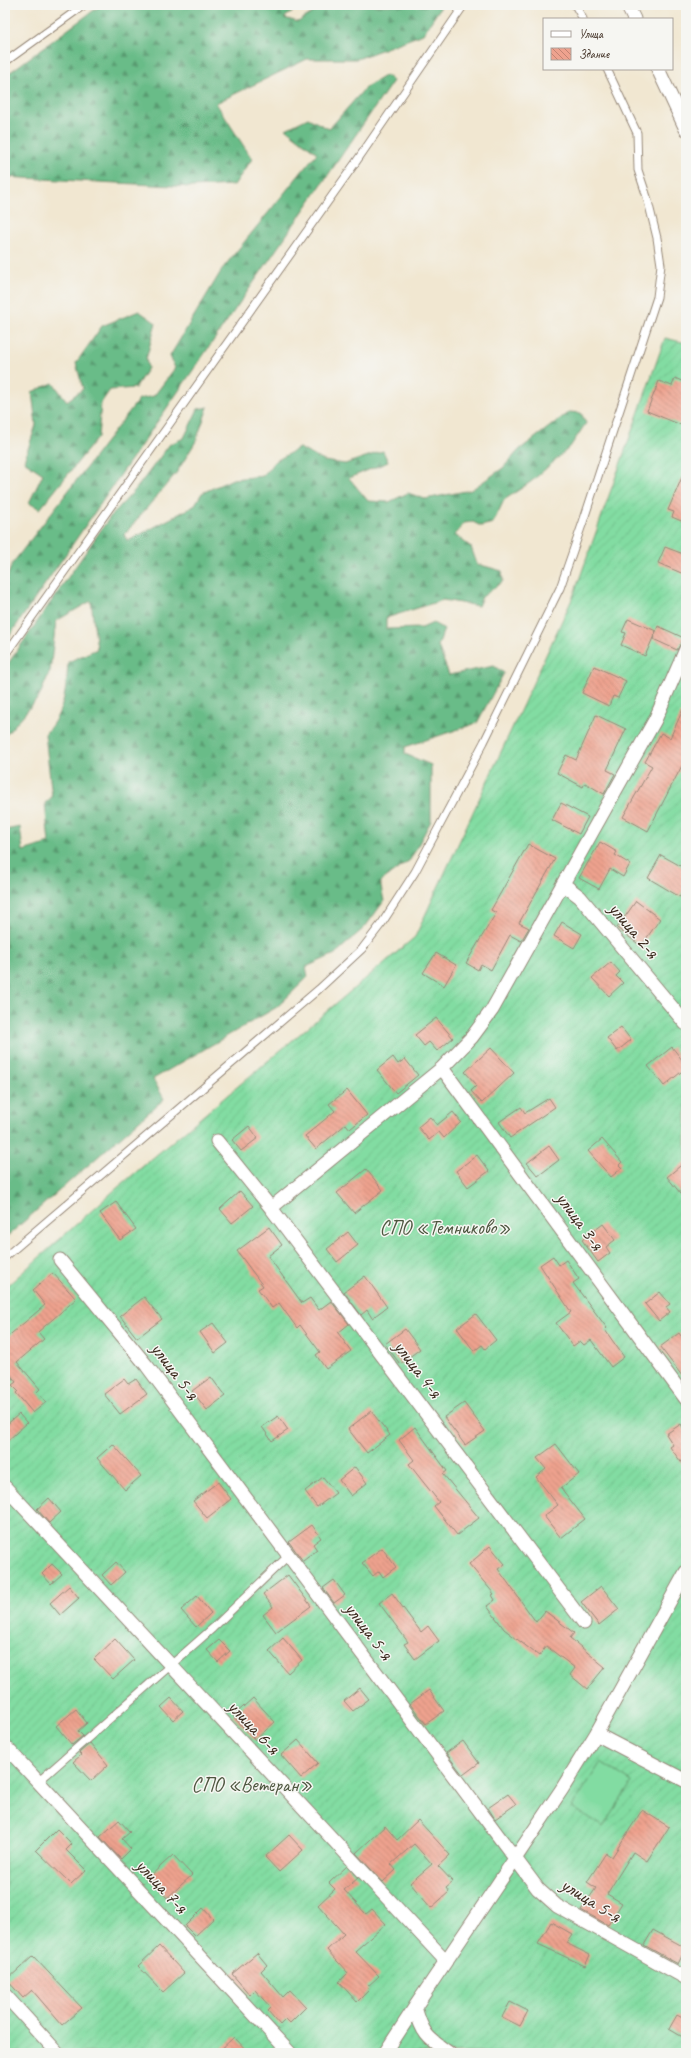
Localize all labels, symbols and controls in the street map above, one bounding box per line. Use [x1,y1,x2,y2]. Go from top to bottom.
legend [543,18,673,70]
text: Улица [579,26,604,42]
text: Здание [579,46,610,62]
street label: улица 2-я [603,896,665,964]
street label: улица 3-я [550,1186,610,1256]
park label: СПО «Темниково» [379,1215,511,1240]
street label: улица 4-я [388,1334,448,1403]
street label: улица 5-я [145,1336,205,1405]
street label: улица 5-я [339,1596,399,1665]
street label: улица 6-я [222,1694,286,1760]
park label: СПО «Ветеран» [192,1772,312,1797]
street label: улица 7-я [130,1853,194,1919]
street label: улица 5-я [556,1871,626,1928]

